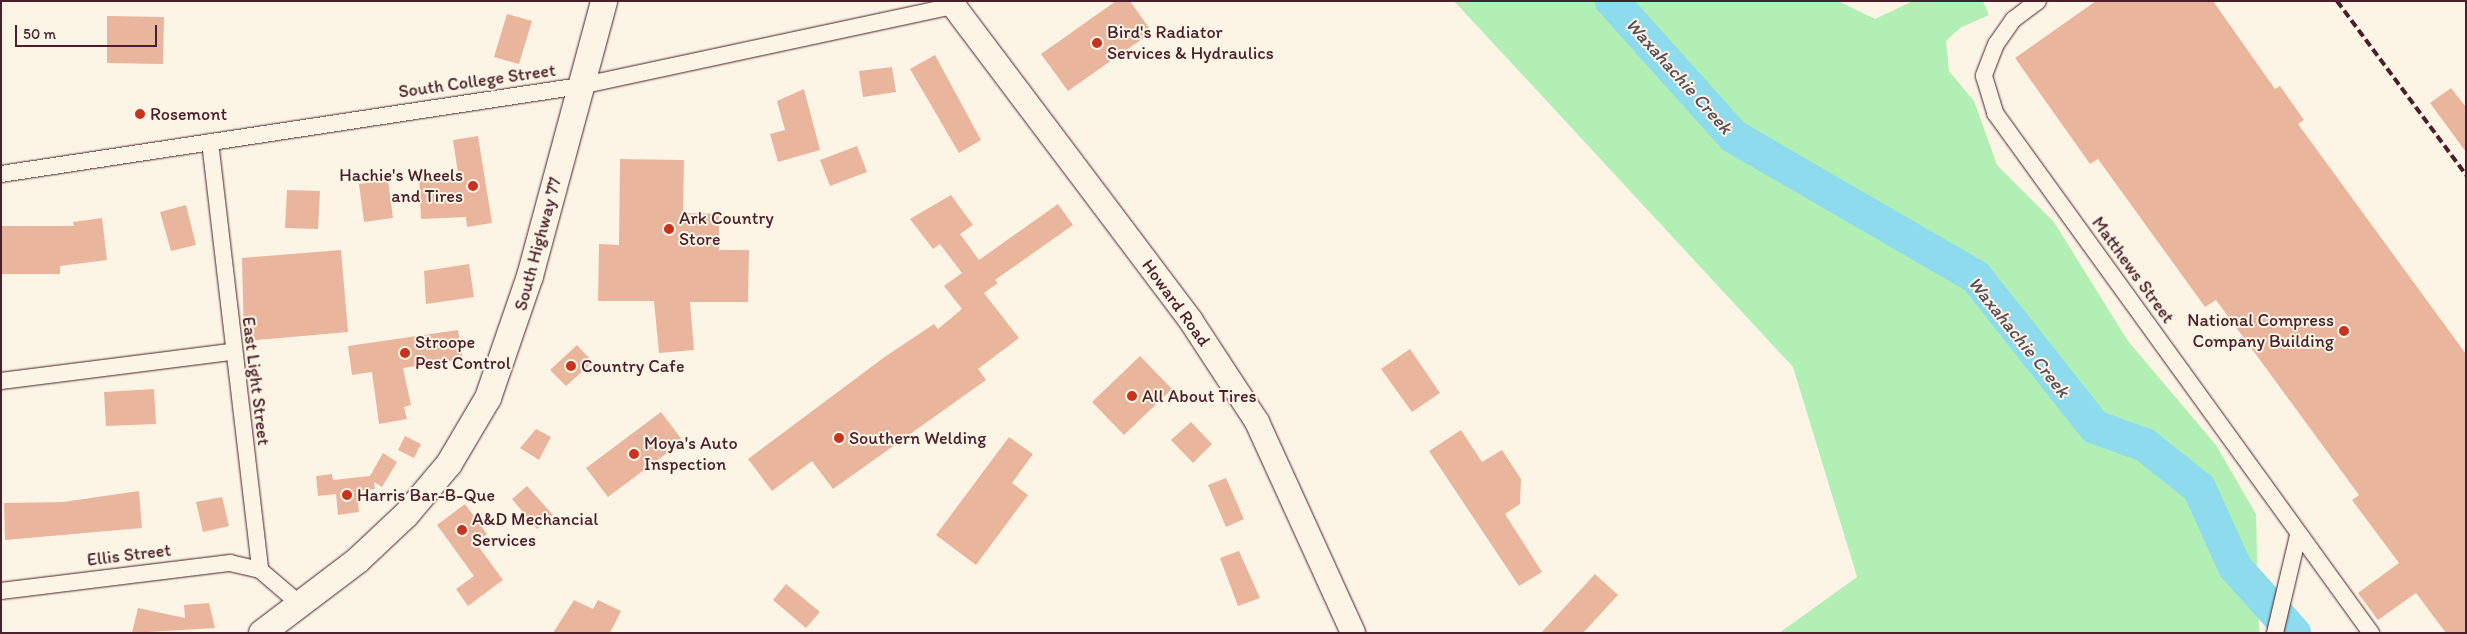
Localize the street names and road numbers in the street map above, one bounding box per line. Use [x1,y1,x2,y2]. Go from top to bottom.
street label: South College Street [397,59,557,103]
street label: South Highway 77 [510,175,566,313]
street label: Matthews Street [2087,212,2179,328]
street label: Howard Road [1137,255,1215,351]
street label: East Light Street [237,316,275,446]
street label: Ellis Street [86,539,172,571]

